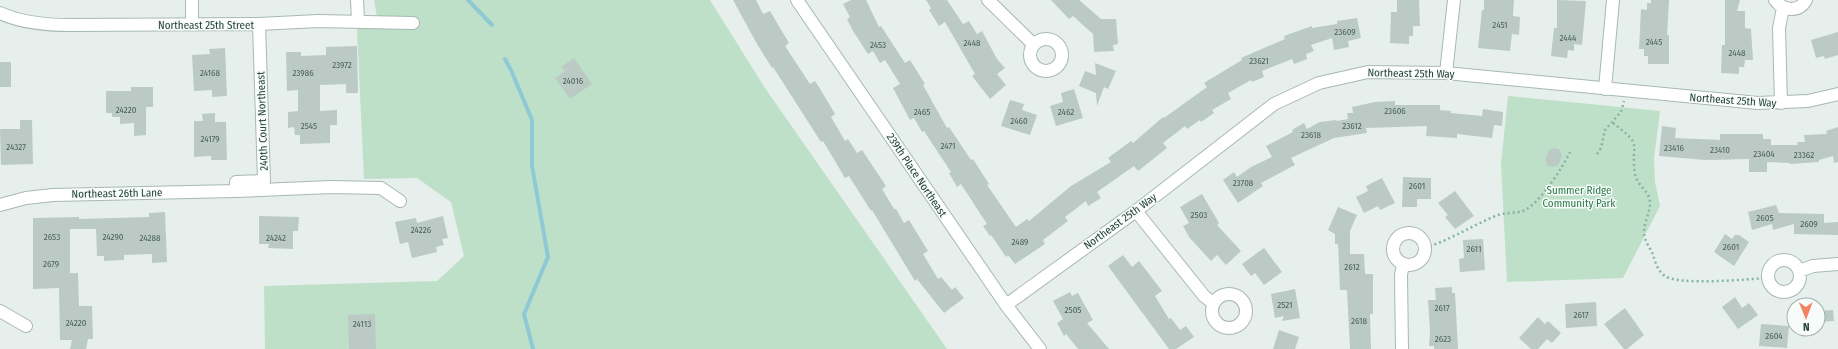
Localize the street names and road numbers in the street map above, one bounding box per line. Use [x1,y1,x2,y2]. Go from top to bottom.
street label: Northeast 25th Street [158,19,254,32]
street label: Northeast 25th Way [1367,66,1455,81]
street label: 240th Court Northeast [254,71,271,171]
street label: Northeast 25th Way [1689,91,1777,110]
street label: 239th Place Northeast [884,131,950,220]
street label: Northeast 26th Lane [71,186,163,201]
street label: Northeast 25th Way [1081,191,1159,252]

